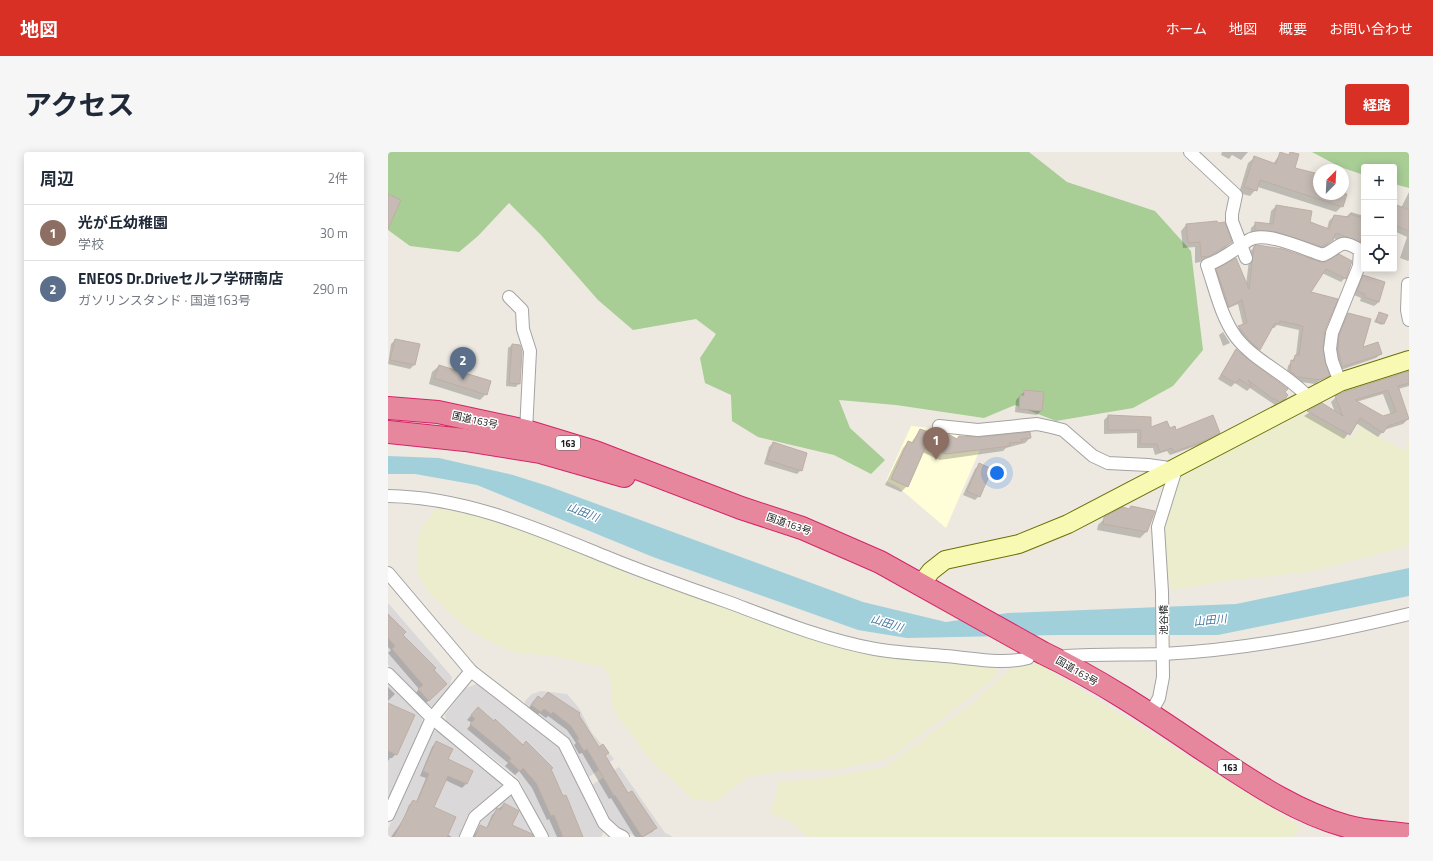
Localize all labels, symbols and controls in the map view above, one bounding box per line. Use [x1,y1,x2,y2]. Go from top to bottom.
text: 地図 [20,14,58,43]
text: ホーム [1165,18,1207,39]
text: 地図 [1229,18,1257,39]
text: 概要 [1279,18,1307,39]
text: お問い合わせ [1329,18,1413,39]
text: アクセス [24,83,135,126]
button: 経路 [1345,84,1409,125]
north arrow [1313,164,1349,200]
map controls [1361,164,1397,272]
button: + [1361,164,1397,200]
text: 周辺 [40,166,74,192]
text: 2件 [328,168,348,188]
button: − [1361,200,1397,236]
text: 光が丘幼稚園 [78,211,168,234]
text: 1 [49,223,57,243]
text: 30 m [320,223,348,243]
text: 学校 [78,234,104,254]
button: locate [1361,236,1397,272]
text: ENEOS Dr.Driveセルフ学研南店 [78,267,283,290]
text: 2 [49,279,57,299]
text: 290 m [312,279,348,299]
text: ガソリンスタンド · 国道163号 [78,290,251,310]
pin: 2 [450,347,476,380]
street label: 国道163号 [451,408,499,432]
pin: 1 [923,427,949,460]
road number: 163 [556,436,580,450]
your location [987,463,1007,483]
water label: 山田川 [565,499,602,526]
street label: 国道163号 [764,509,814,539]
street label: 池谷橋 [1156,605,1171,635]
water label: 山田川 [1193,610,1228,630]
water label: 山田川 [869,611,906,636]
street label: 国道163号 [1053,653,1101,689]
road number: 163 [1218,760,1242,774]

